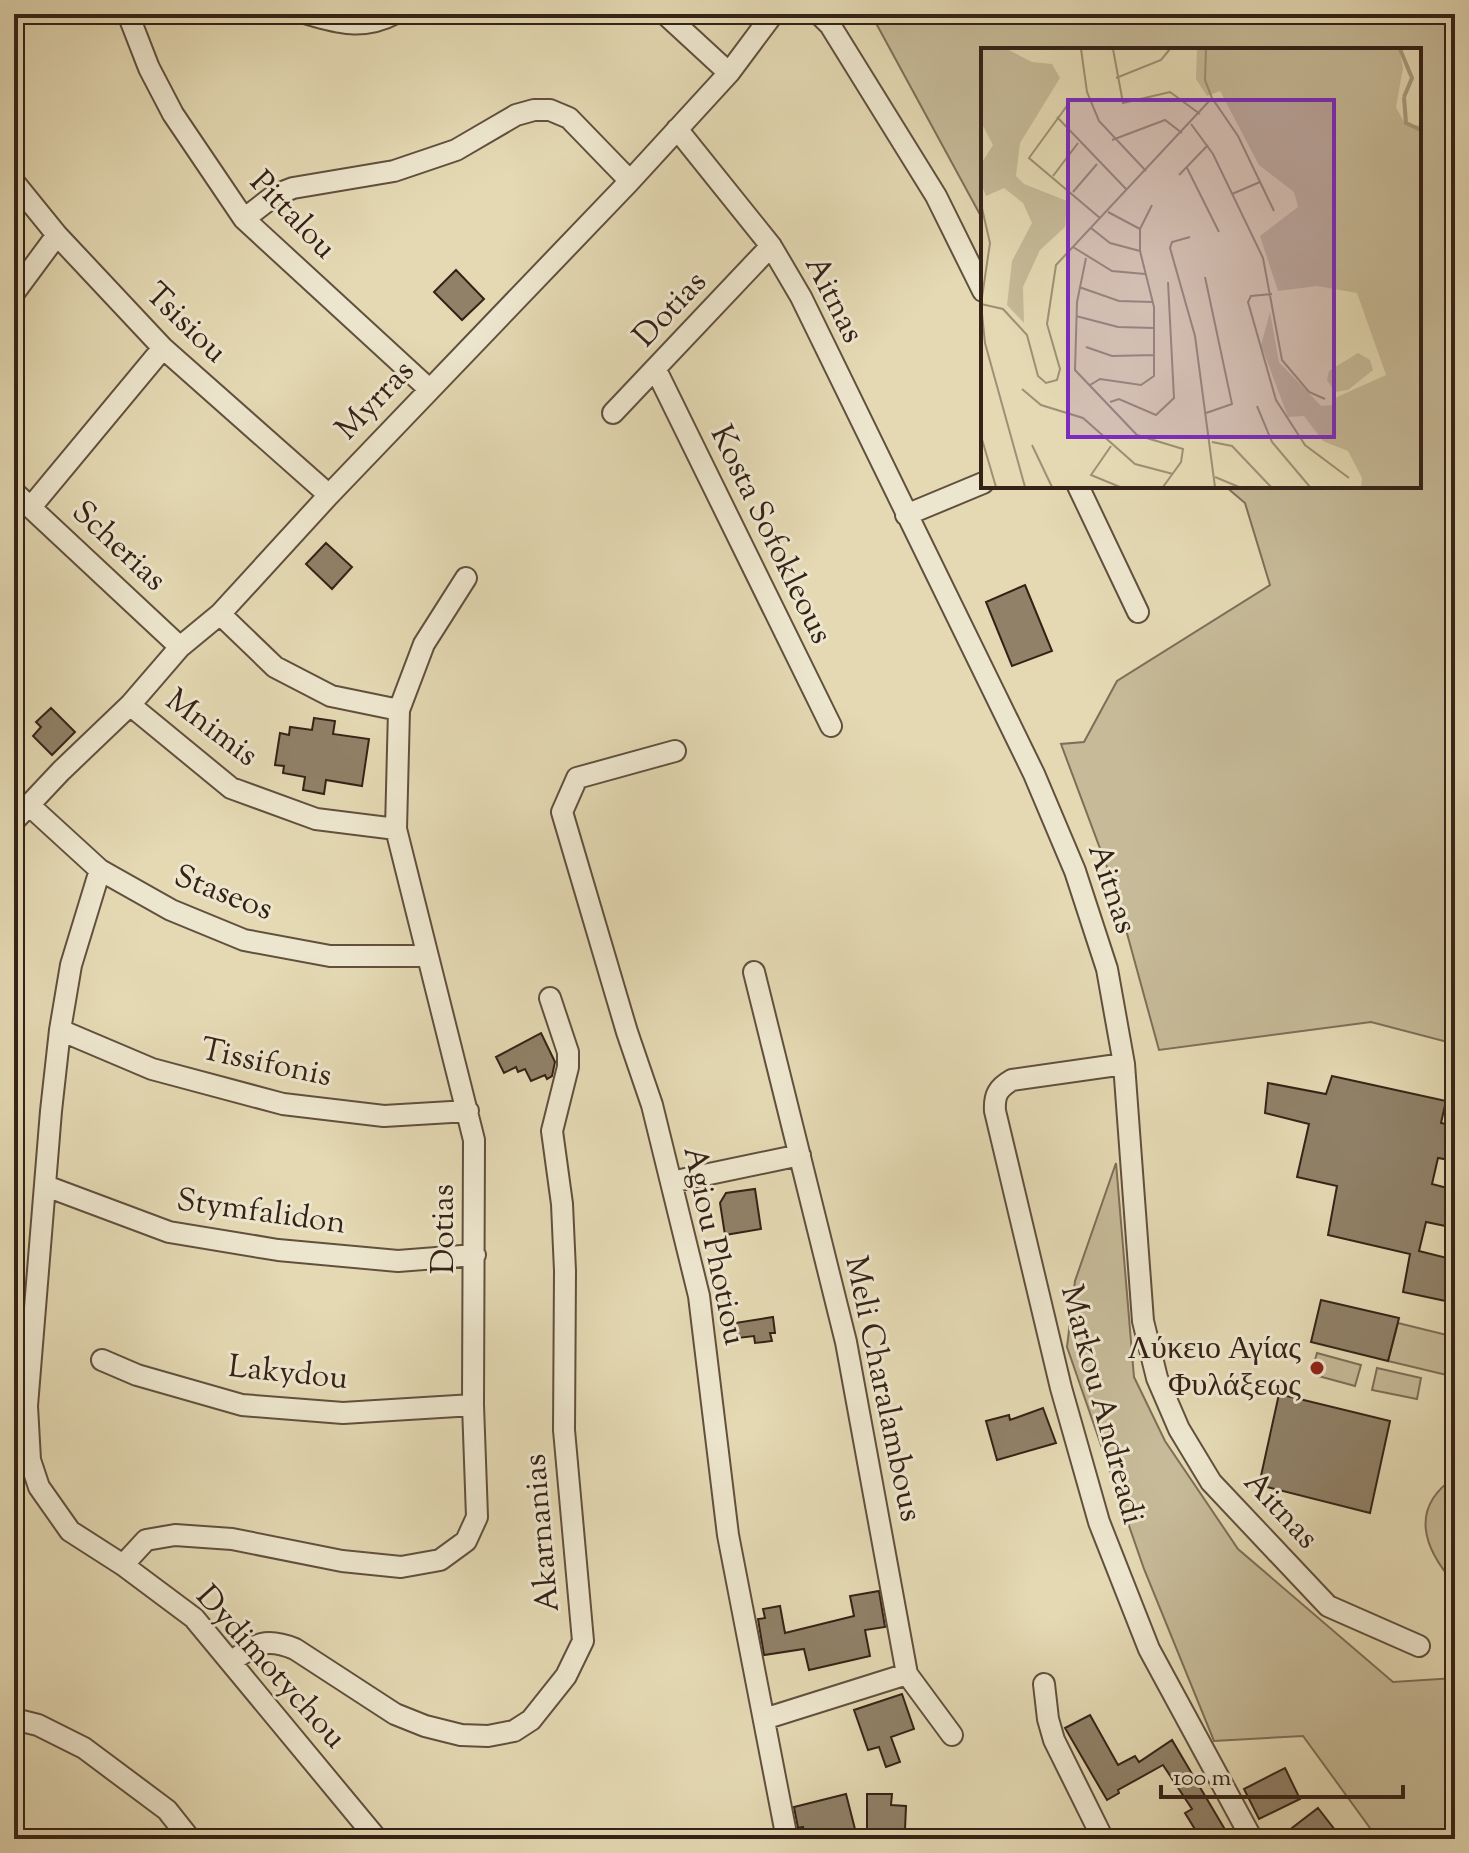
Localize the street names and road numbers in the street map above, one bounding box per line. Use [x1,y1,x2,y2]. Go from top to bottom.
street label: Pittalou [238,161,346,271]
street label: Aitnas [792,249,874,351]
street label: Dotias [623,261,719,359]
street label: Tsisiou [133,273,237,375]
street label: Myrras [326,350,426,452]
street label: Kosta Sofokleous [697,418,843,652]
street label: Scherias [60,491,176,603]
street label: Mnimis [155,679,267,779]
street label: Aitnas [1074,838,1148,940]
street label: Staseos [167,854,279,934]
street label: Tissifonis [196,1028,336,1100]
street label: Agiou Photiou [669,1142,757,1350]
street label: Stymfalidon [174,1178,349,1248]
street label: Dotias [422,1184,468,1274]
street label: Meli Charalambous [831,1252,933,1526]
street label: Markou Andreadi [1047,1280,1155,1530]
street label: Lakydou [226,1345,350,1403]
street label: Akarnanias [513,1452,573,1614]
street label: Aitnas [1232,1462,1328,1560]
street label: Dydimotychou [184,1576,356,1760]

